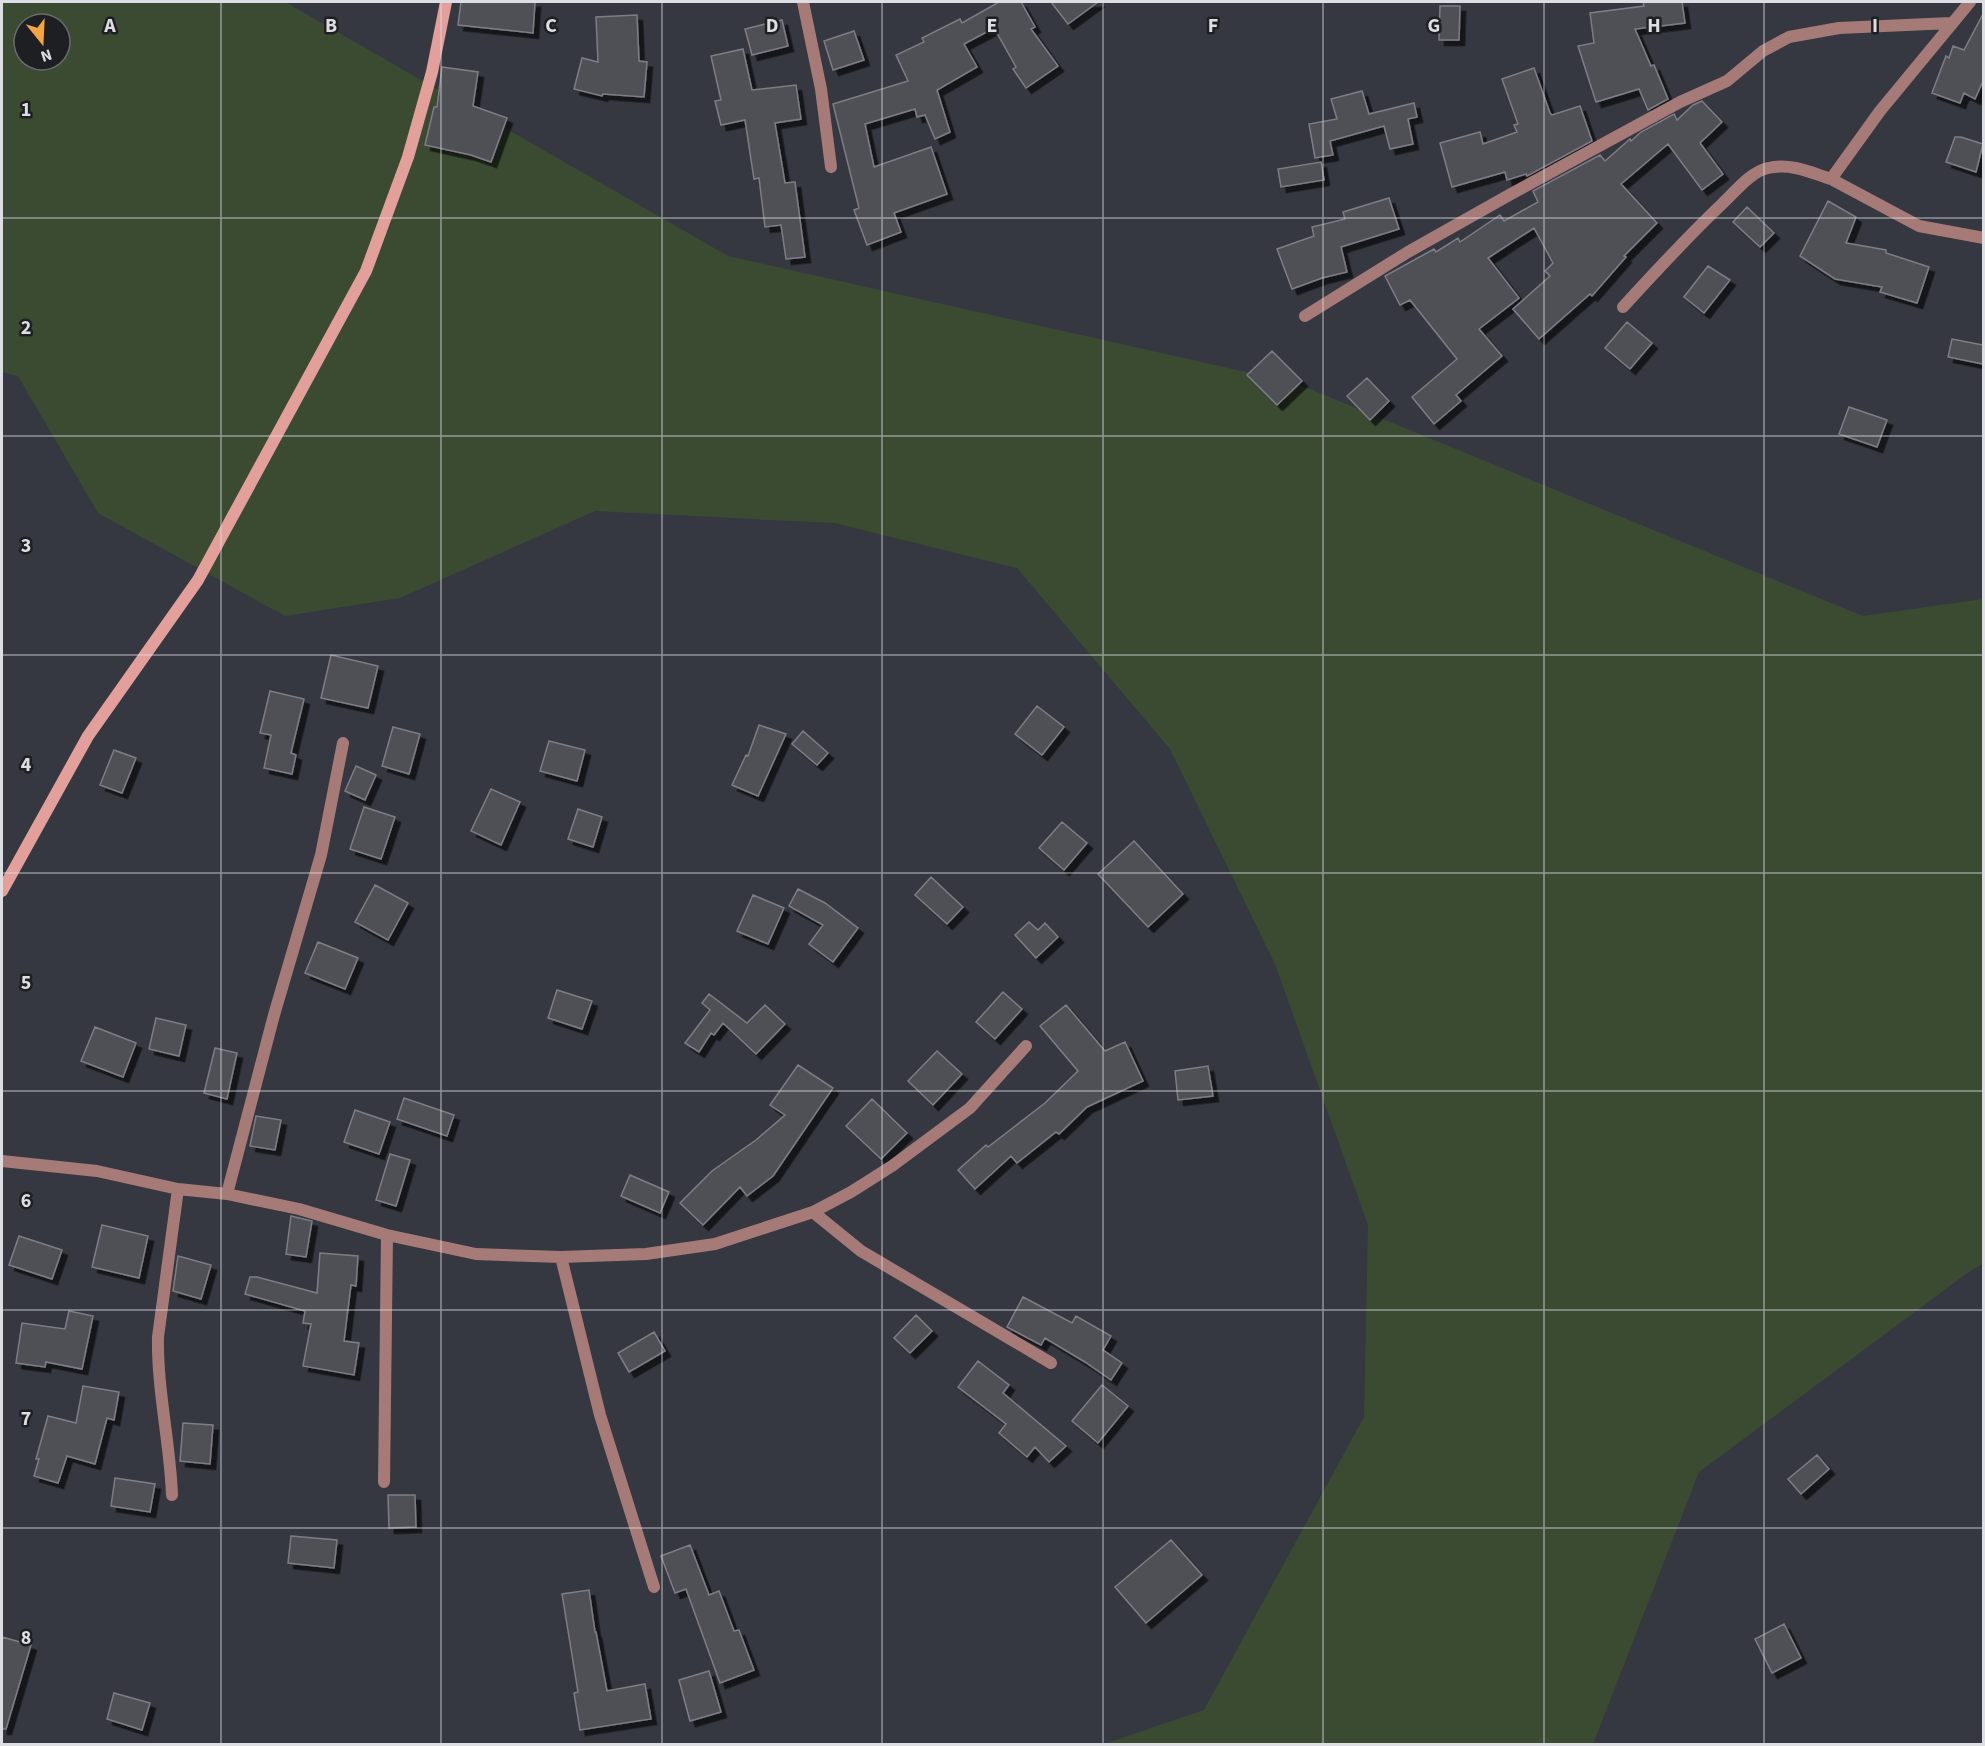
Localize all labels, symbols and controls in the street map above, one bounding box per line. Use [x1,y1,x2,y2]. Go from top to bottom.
north arrow [12,12,72,72]
text: A [103,12,116,40]
text: B [325,12,337,40]
text: C [545,12,557,40]
text: D [766,12,778,40]
text: E [987,12,997,40]
text: F [1208,12,1218,40]
text: G [1428,12,1440,40]
text: H [1647,12,1661,40]
text: I [1872,12,1878,40]
text: N [38,43,55,67]
text: 1 [21,96,31,124]
text: 2 [21,314,31,342]
text: 3 [21,532,31,560]
text: 4 [21,751,32,779]
text: 5 [21,969,31,997]
text: 6 [21,1187,31,1215]
text: 7 [21,1405,31,1433]
text: 8 [21,1624,31,1652]

